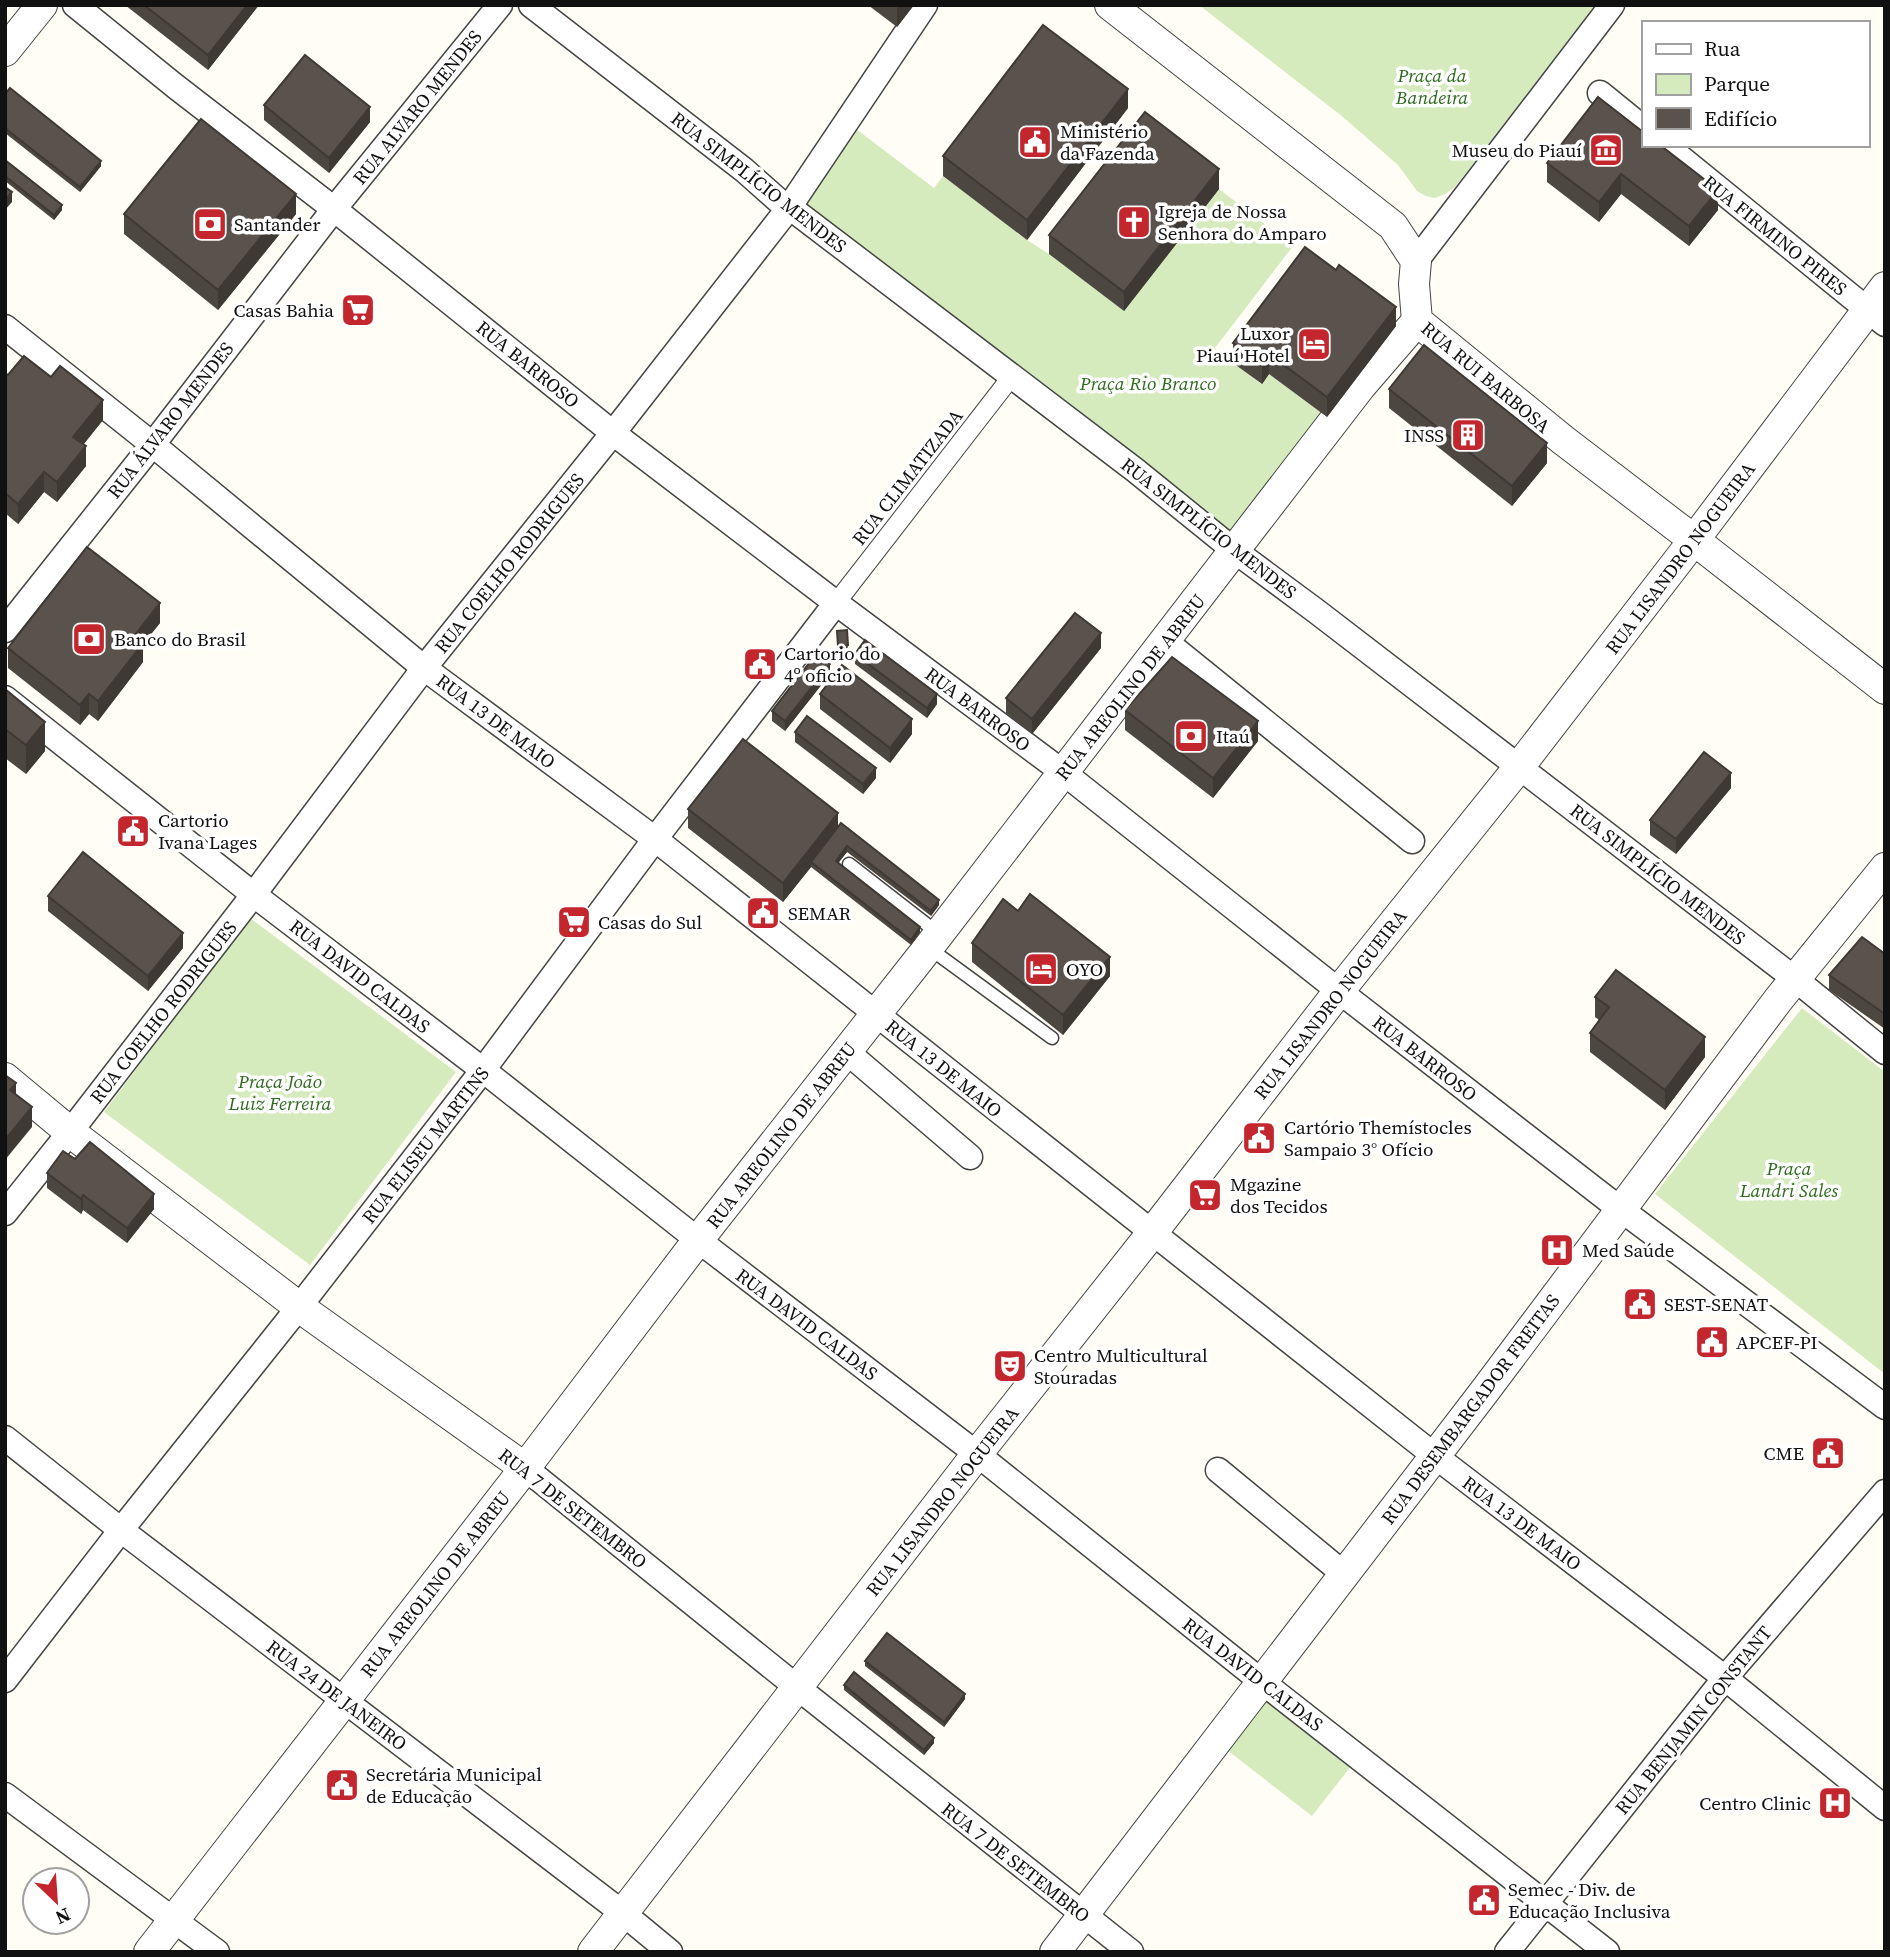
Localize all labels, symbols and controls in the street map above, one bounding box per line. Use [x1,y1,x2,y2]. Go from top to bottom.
legend [1642,21,1869,147]
street label: RUA ALVARO MENDES [347,24,487,190]
text: Rua [1704,34,1741,63]
park label: Praça da Bandeira [1395,62,1468,110]
text: Parque [1704,69,1770,98]
text: Edifício [1704,104,1777,133]
street label: RUA SIMPLÍCIO MENDES [666,105,852,259]
place label: Ministério da Fazenda [1060,118,1155,166]
public building icon: Ministério da Fazenda [1016,123,1054,161]
museum icon: Museu do Piauí [1587,131,1625,169]
place label: Museu do Piauí [1452,137,1582,163]
street label: RUA FIRMINO PIRES [1697,169,1853,301]
place label: Igreja de Nossa Senhora do Amparo [1158,198,1327,246]
church icon: Igreja de Nossa Senhora do Amparo [1115,203,1153,241]
bank icon: Santander [191,205,229,243]
place label: Santander [234,211,321,237]
supermarket icon: Casas Bahia [339,291,377,329]
place label: Casas Bahia [233,297,334,323]
street label: RUA BARROSO [471,314,585,414]
street label: RUA RUI BARBOSA [1416,315,1556,439]
place label: Luxor Piauí Hotel [1196,320,1290,368]
hotel icon: Luxor Piauí Hotel [1295,325,1333,363]
street label: RUA ÁLVARO MENDES [101,336,239,504]
park label: Praça Rio Branco [1079,370,1216,396]
street label: RUA CLIMATIZADA [846,403,969,550]
building icon: INSS [1449,416,1487,454]
place label: INSS [1404,422,1444,448]
street label: RUA SIMPLÍCIO MENDES [1116,451,1302,605]
street label: RUA LISANDRO NOGUEIRA [1599,456,1761,659]
street label: RUA COELHO RODRIGUES [428,467,590,659]
street label: RUA AREOLINO DE ABREU [1049,588,1211,786]
bank icon: Banco do Brasil [70,620,108,658]
place label: Banco do Brasil [114,626,246,652]
place label: Cartorio do 4º oficio [784,640,880,688]
public building icon: Cartorio do 4º oficio [741,645,779,683]
street label: RUA BARROSO [920,661,1036,757]
street label: RUA 13 DE MAIO [431,668,561,774]
bank icon: Itaú [1172,717,1210,755]
place label: Itaú [1216,723,1250,749]
street label: RUA SIMPLÍCIO MENDES [1565,797,1751,951]
place label: Cartorio Ivana Lages [158,807,257,855]
public building icon: Cartorio Ivana Lages [114,812,152,850]
public building icon: SEMAR [744,894,782,932]
place label: SEMAR [788,900,852,926]
supermarket icon: Casas do Sul [555,903,593,941]
street label: RUA LISANDRO NOGUEIRA [1248,903,1413,1104]
place label: Casas do Sul [598,909,702,935]
street label: RUA DAVID CALDAS [284,913,436,1039]
street label: RUA COELHO RODRIGUES [83,915,243,1109]
hotel icon: OYO [1022,950,1060,988]
place label: OYO [1066,956,1103,982]
street label: RUA BARROSO [1367,1009,1483,1107]
street label: RUA 13 DE MAIO [880,1013,1008,1123]
street label: RUA AREOLINO DE ABREU [700,1036,862,1234]
street label: RUA ELISEU MARTINS [355,1061,495,1229]
park label: Praça João Luiz Ferreira [228,1068,332,1116]
place label: Cartório Themístocles Sampaio 3° Ofício [1284,1114,1472,1162]
public building icon: Cartório Themístocles Sampaio 3° Ofício [1240,1119,1278,1157]
park label: Praça Landri Sales [1739,1155,1838,1203]
place label: Mgazine dos Tecidos [1230,1171,1328,1219]
supermarket icon: Mgazine dos Tecidos [1186,1176,1224,1214]
hospital icon: Med Saúde [1538,1231,1576,1269]
place label: Med Saúde [1582,1237,1674,1263]
street label: RUA DAVID CALDAS [731,1262,883,1386]
public building icon: SEST-SENAT [1621,1285,1659,1323]
street label: RUA DESEMBARGADOR FREITAS [1375,1288,1565,1530]
place label: SEST-SENAT [1664,1291,1769,1317]
public building icon: APCEF-PI [1693,1323,1731,1361]
place label: APCEF-PI [1736,1329,1818,1355]
place label: Centro Multicultural Stouradas [1034,1342,1208,1390]
theatre icon: Centro Multicultural Stouradas [991,1347,1029,1385]
street label: RUA LISANDRO NOGUEIRA [860,1400,1025,1601]
public building icon: CME [1809,1434,1847,1472]
place label: CME [1763,1440,1804,1466]
street label: RUA 7 DE SETEMBRO [493,1442,653,1574]
street label: RUA 13 DE MAIO [1457,1470,1587,1576]
street label: RUA AREOLINO DE ABREU [354,1485,516,1683]
street label: RUA DAVID CALDAS [1177,1611,1329,1737]
street label: RUA BENJAMIN CONSTANT [1609,1620,1778,1820]
street label: RUA 24 DE JANEIRO [261,1634,413,1756]
place label: Secretária Municipal de Educação [366,1761,542,1809]
public building icon: Secretária Municipal de Educação [323,1766,361,1804]
hospital icon: Centro Clinic [1816,1784,1854,1822]
place label: Centro Clinic [1699,1790,1811,1816]
street label: RUA 7 DE SETEMBRO [936,1796,1096,1928]
north arrow [21,1866,91,1936]
place label: Semec - Div. de Educação Inclusiva [1508,1876,1671,1924]
public building icon: Semec - Div. de Educação Inclusiva [1465,1881,1503,1919]
text: N [51,1902,75,1931]

